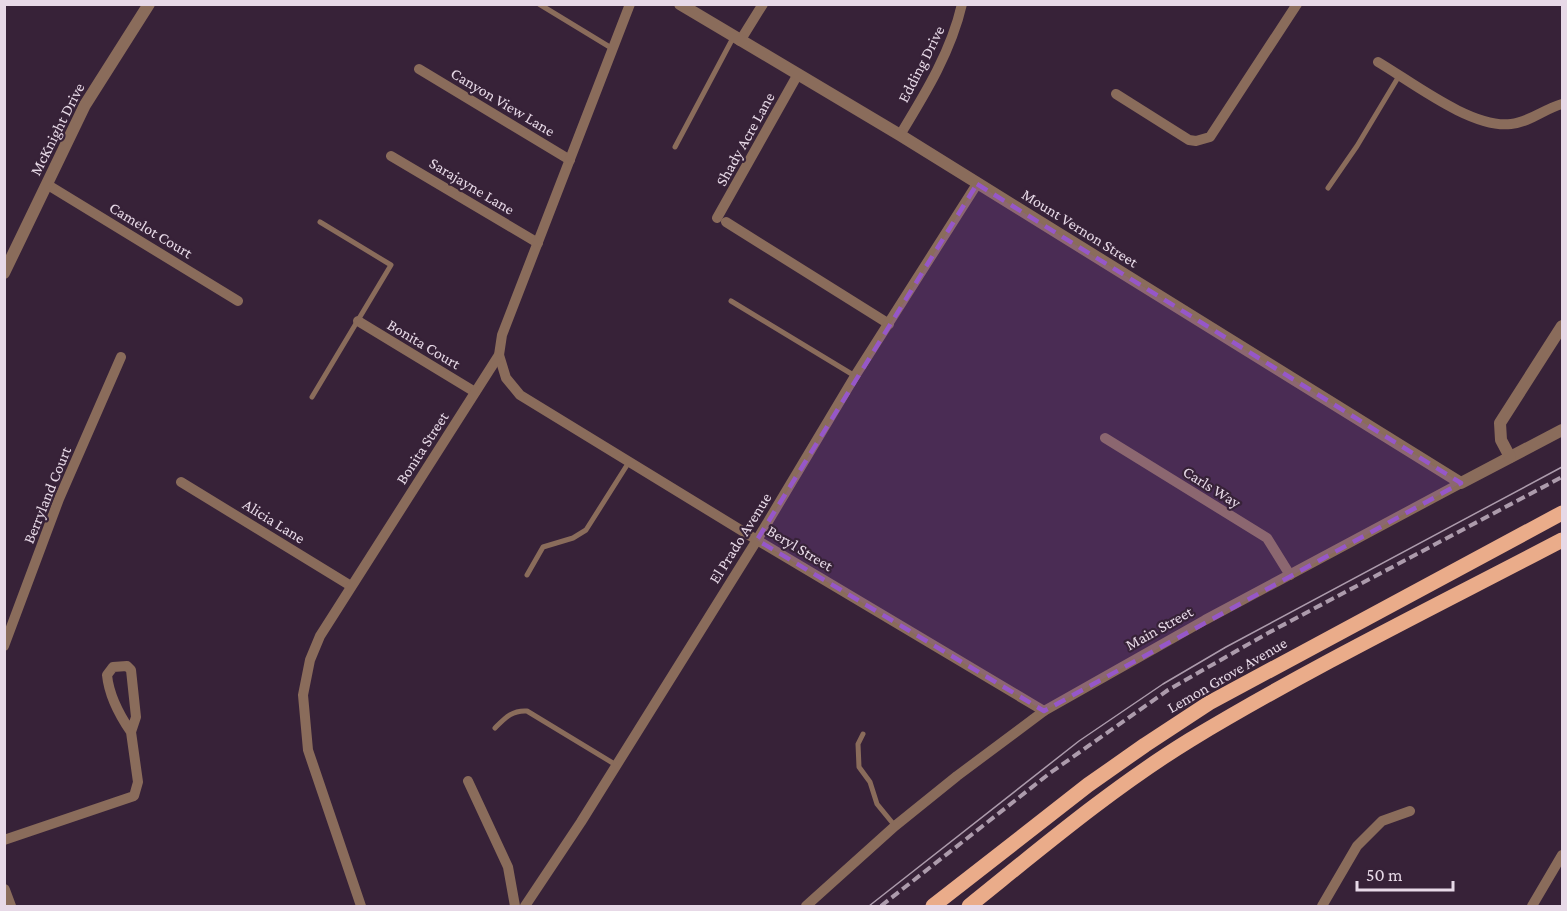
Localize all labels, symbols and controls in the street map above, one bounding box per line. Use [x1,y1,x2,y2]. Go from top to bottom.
street label: Edding Drive [894,23,948,106]
street label: Canyon View Lane [448,64,558,141]
street label: McKnight Drive [26,80,88,178]
street label: Shady Acre Lane [712,89,779,189]
street label: Sarajayne Lane [426,154,517,219]
street label: Mount Vernon Street [1019,185,1142,271]
street label: Camelot Court [106,199,196,262]
street label: Bonita Court [385,316,464,373]
street label: Bonita Street [392,408,452,487]
street label: Berryland Court [20,443,75,546]
street label: Carls Way [1180,463,1244,512]
street label: El Prado Avenue [705,490,775,586]
street label: Alicia Lane [240,495,308,547]
street label: Beryl Street [764,522,837,575]
street label: Main Street [1123,602,1196,653]
street label: Lemon Grove Avenue [1164,634,1290,716]
scale bar [1357,854,1453,892]
text: 50 m [1366,865,1403,885]

